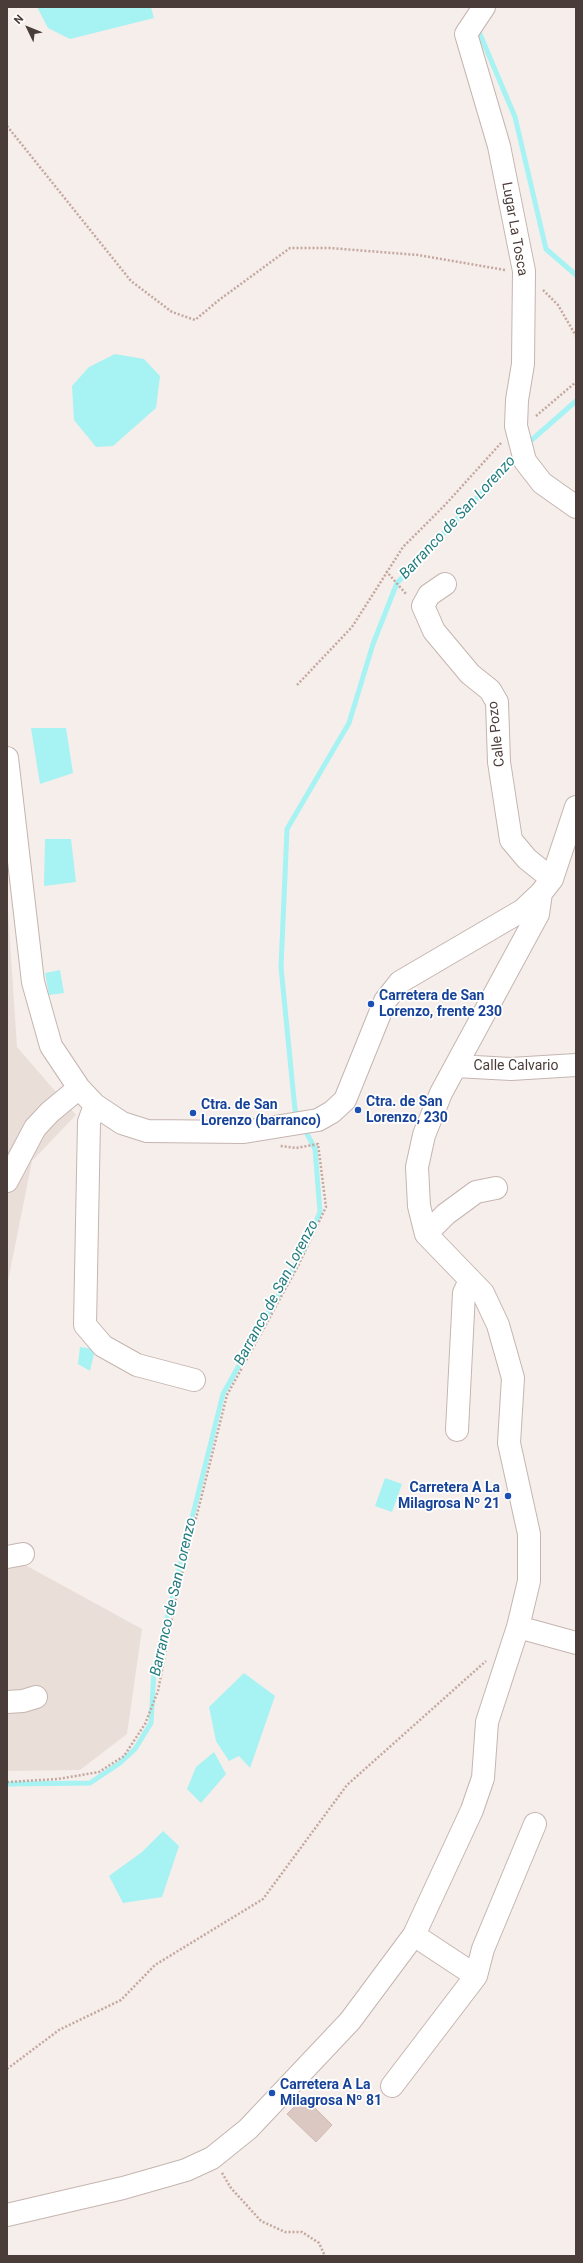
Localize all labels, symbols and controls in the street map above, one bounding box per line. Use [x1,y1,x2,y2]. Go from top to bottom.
north arrow [8,8,48,48]
text: N [11,12,26,27]
street label: Lugar La Tosca [497,181,531,277]
water label: Barranco de San Lorenzo [396,453,520,583]
street label: Calle Pozo [485,700,509,768]
place label: Carretera de San Lorenzo, frente 230 [379,988,502,1020]
marker: Carretera de San Lorenzo, frente 230 [366,999,376,1009]
street label: Calle Calvario [474,1058,558,1074]
place label: Ctra. de San Lorenzo, 230 [366,1094,448,1126]
place label: Ctra. de San Lorenzo (barranco) [201,1097,321,1130]
marker: Ctra. de San Lorenzo, 230 [353,1105,363,1115]
marker: Ctra. de San Lorenzo (barranco) [188,1108,198,1118]
water label: Barranco de San Lorenzo [231,1217,323,1369]
place label: Carretera A La Milagrosa Nº 21 [398,1480,500,1512]
marker: Carretera A La Milagrosa Nº 21 [503,1491,513,1501]
water label: Barranco de San Lorenzo [147,1516,201,1678]
place label: Carretera A La Milagrosa Nº 81 [280,2077,382,2110]
marker: Carretera A La Milagrosa Nº 81 [267,2088,277,2098]

